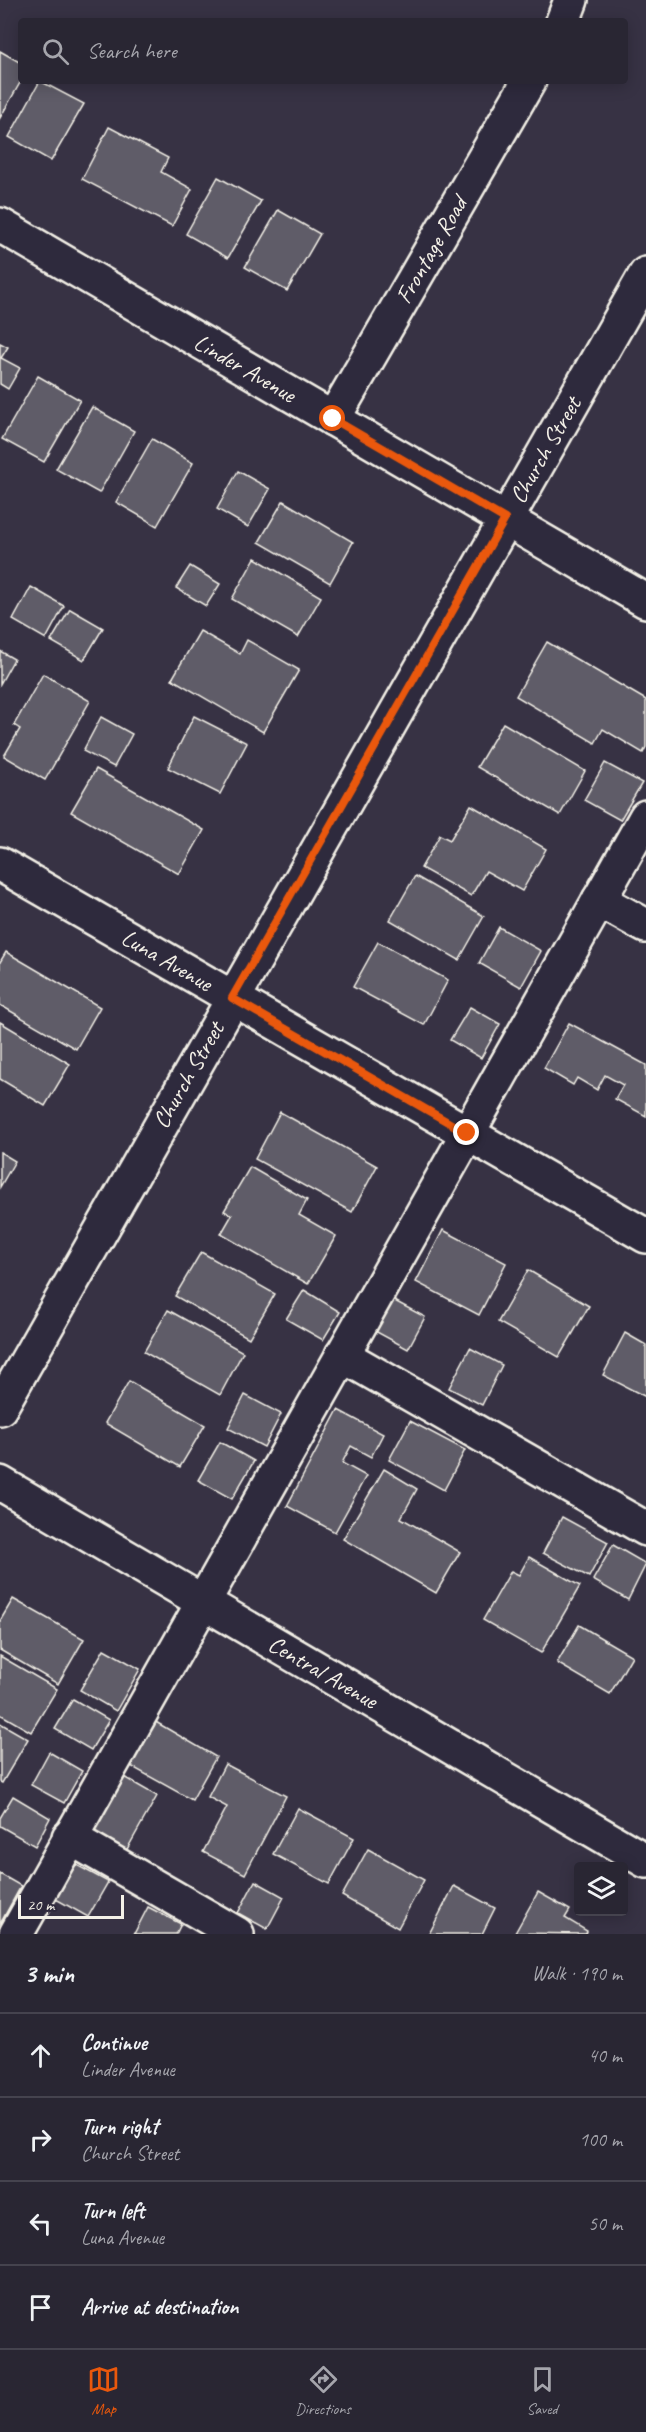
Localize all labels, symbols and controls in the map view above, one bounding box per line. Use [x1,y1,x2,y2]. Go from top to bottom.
search box [18,18,628,84]
icon: search [39,35,72,68]
text: Search here [87,37,177,65]
street label: Frontage Road [388,188,475,309]
street label: Linder Avenue [189,327,303,410]
street label: Church Street [503,390,588,508]
route start [319,405,345,431]
street label: Luna Avenue [116,922,220,999]
street label: Church Street [146,1015,231,1133]
route end [453,1119,479,1145]
street label: Central Avenue [263,1629,385,1716]
map controls [574,1862,628,1916]
button: layers [574,1862,628,1916]
scale bar [18,1892,124,1920]
text: 20 m [27,1895,54,1915]
text: 3 min [24,1957,74,1990]
text: Walk · 190 m [532,1961,622,1986]
text: Continue [81,2029,147,2057]
icon: ahead [24,2039,57,2072]
text: 40 m [588,2043,622,2068]
text: Linder Avenue [81,2057,175,2082]
text: Turn right [81,2113,158,2141]
icon: right [24,2123,57,2156]
text: 100 m [579,2127,622,2152]
text: Church Street [81,2141,179,2166]
text: Turn left [81,2197,145,2225]
icon: left [24,2207,57,2240]
text: 50 m [588,2211,622,2236]
text: Luna Avenue [81,2225,164,2250]
icon: arrive [24,2291,57,2324]
text: Arrive at destination [81,2293,238,2321]
tab: Map [87,2363,120,2419]
tab: Directions [295,2363,351,2419]
tab: Saved [526,2363,559,2419]

